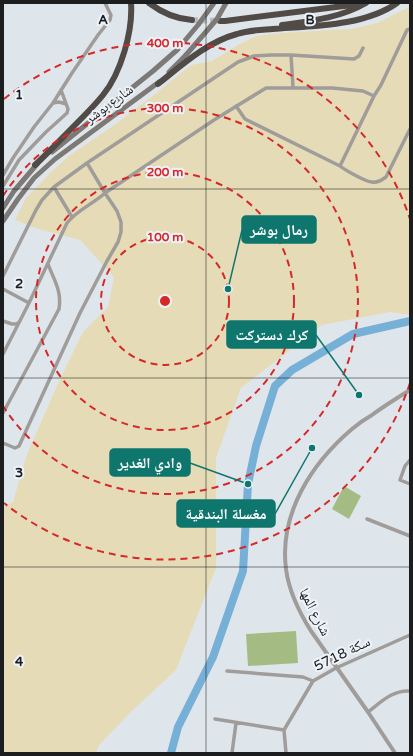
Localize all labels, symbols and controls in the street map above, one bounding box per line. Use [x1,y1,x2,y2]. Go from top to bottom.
text: A [98,12,108,28]
text: B [305,12,315,28]
text: 400 m [147,36,183,50]
street label: شارع بوشر [81,81,137,129]
text: 1 [15,87,23,103]
text: 300 m [147,101,183,115]
text: 200 m [147,165,183,179]
callout: رمال بوشر [242,216,316,243]
text: رمال بوشر [249,221,308,239]
text: 100 m [147,230,183,244]
text: 2 [15,276,23,292]
centre of rings [158,294,172,308]
callout: كرك دستركت [227,321,316,348]
text: كرك دستركت [236,326,309,344]
callout: وادي الغدير [110,449,190,476]
text: وادي الغدير [117,454,182,475]
text: 3 [15,465,23,481]
callout: مغسلة البندقية [177,500,275,527]
text: مغسلة البندقية [185,505,267,523]
street label: شارع المها [295,585,334,639]
street label: سكة 5718 [311,633,373,675]
text: 4 [15,654,24,670]

